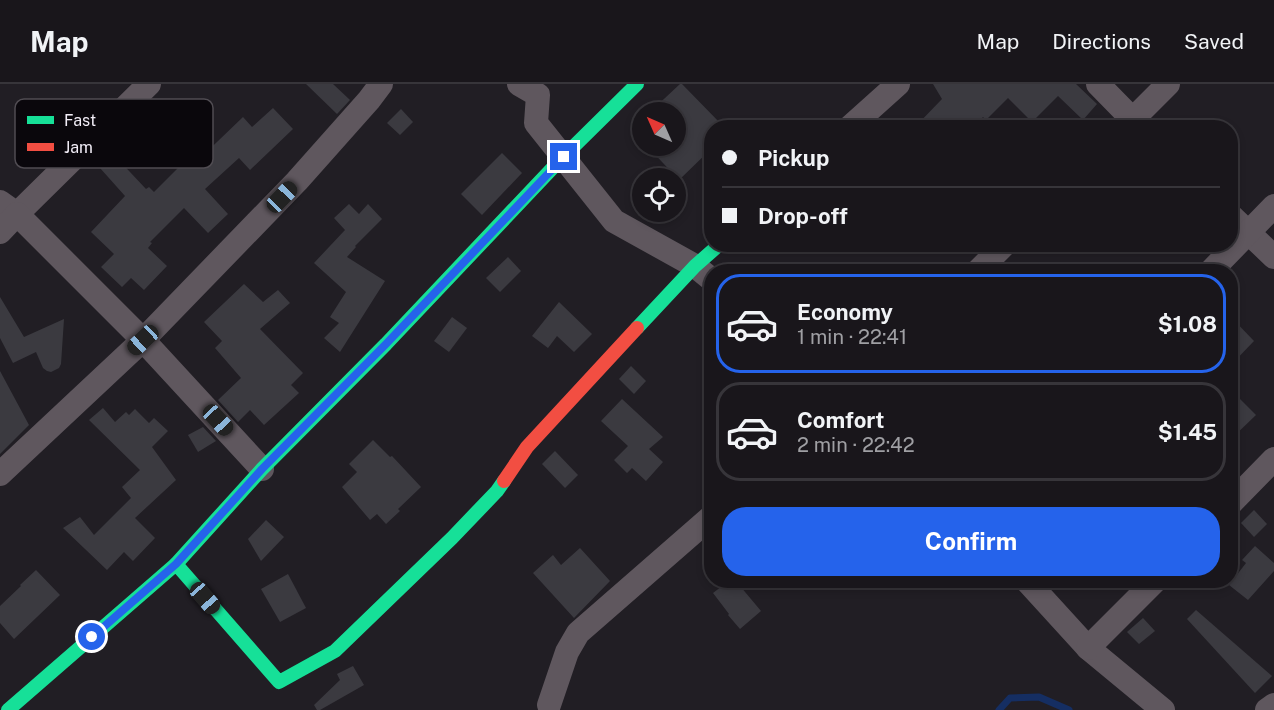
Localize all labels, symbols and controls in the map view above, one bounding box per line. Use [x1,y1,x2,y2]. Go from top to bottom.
text: Map [30,25,89,58]
text: Map [977,29,1019,54]
text: Directions [1052,29,1151,54]
text: Saved [1184,29,1244,54]
legend [15,99,213,168]
north arrow [632,102,686,156]
map controls [632,102,686,222]
text: Fast [64,111,96,130]
text: Jam [64,138,93,157]
route end [550,143,577,170]
text: Pickup [758,145,829,171]
button: locate [632,168,686,222]
car [263,178,301,216]
text: Drop-off [758,203,848,229]
icon: car [725,297,779,351]
text: Economy [797,299,893,325]
text: $1.08 [1158,311,1217,337]
car [124,321,162,359]
text: 1 min · 22:41 [797,325,907,349]
car [199,401,237,439]
icon: car [725,405,779,459]
text: Comfort [797,407,884,433]
text: $1.45 [1158,419,1217,445]
text: 2 min · 22:42 [797,433,915,457]
button: Confirm [722,507,1220,576]
car [186,579,224,617]
route start [78,623,105,650]

